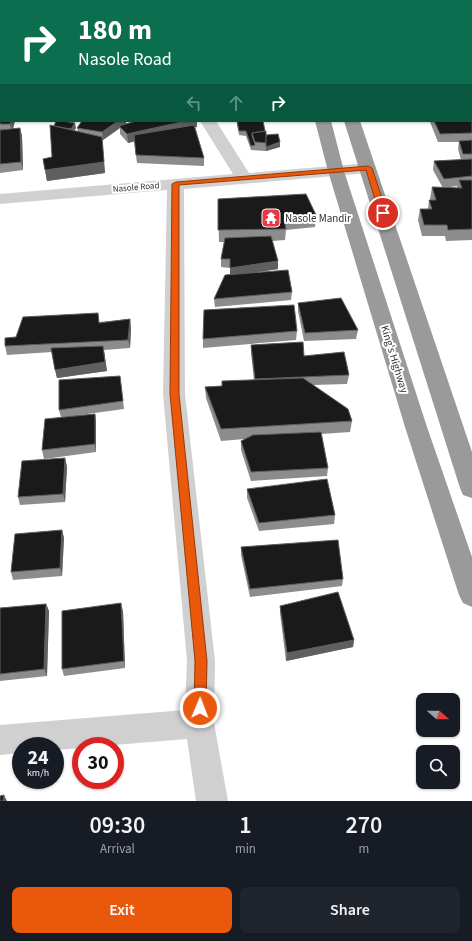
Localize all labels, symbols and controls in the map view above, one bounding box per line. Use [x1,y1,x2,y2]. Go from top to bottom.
text: 180 m [78,10,152,50]
icon: right [12,16,64,68]
text: Nasole Road [78,47,172,72]
icon: left [183,92,205,114]
icon: ahead [225,92,247,114]
icon: right [267,92,289,114]
street label: Nasole Road [112,179,160,196]
pin [366,196,400,230]
icon: arrive [372,202,394,224]
temple icon: Nasole Mandir [260,207,282,229]
place label: Nasole Mandir [285,211,351,226]
street label: King's Highway [377,324,412,395]
position arrow [179,687,221,729]
north arrow [416,693,460,737]
map controls [416,693,460,789]
speed limit sign: 30 [72,737,124,789]
text: 24 [27,744,49,772]
button: search [416,745,460,789]
text: km/h [27,766,49,780]
text: 09:30 [90,808,145,843]
text: 1 [239,808,252,843]
text: 270 [346,808,382,843]
text: Arrival [100,840,135,858]
text: min [235,840,256,858]
text: m [359,840,369,858]
button: Exit [12,887,232,933]
button: Share [240,887,460,933]

